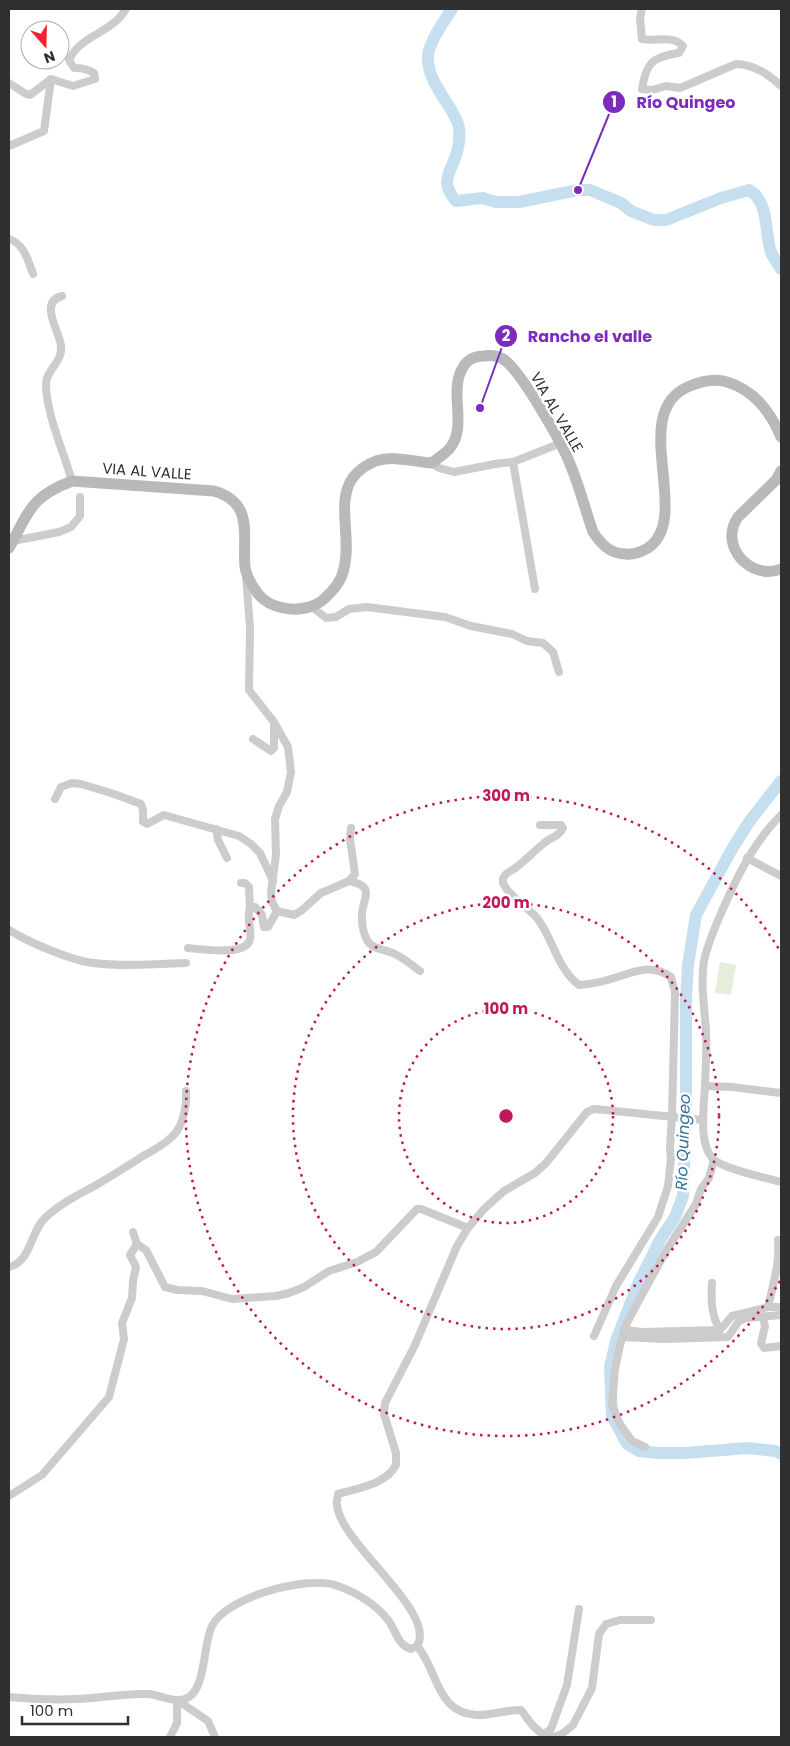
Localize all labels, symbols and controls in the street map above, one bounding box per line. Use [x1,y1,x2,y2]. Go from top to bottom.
north arrow [20,20,70,70]
text: N [41,46,58,68]
callout: Río Quingeo [602,86,746,117]
text: 1 [611,91,617,112]
text: Río Quingeo [637,91,735,114]
callout: Rancho el valle [493,321,662,352]
text: 2 [502,325,511,346]
text: Rancho el valle [528,325,652,348]
street label: VIA AL VALLE [526,368,588,456]
street label: VIA AL VALLE [102,457,192,485]
text: 300 m [482,785,530,806]
text: 200 m [482,892,530,913]
text: 100 m [484,998,528,1019]
water label: Río Quingeo [670,1093,696,1191]
centre of rings [497,1107,515,1125]
scale bar [22,1694,129,1726]
text: 100 m [30,1700,73,1721]

